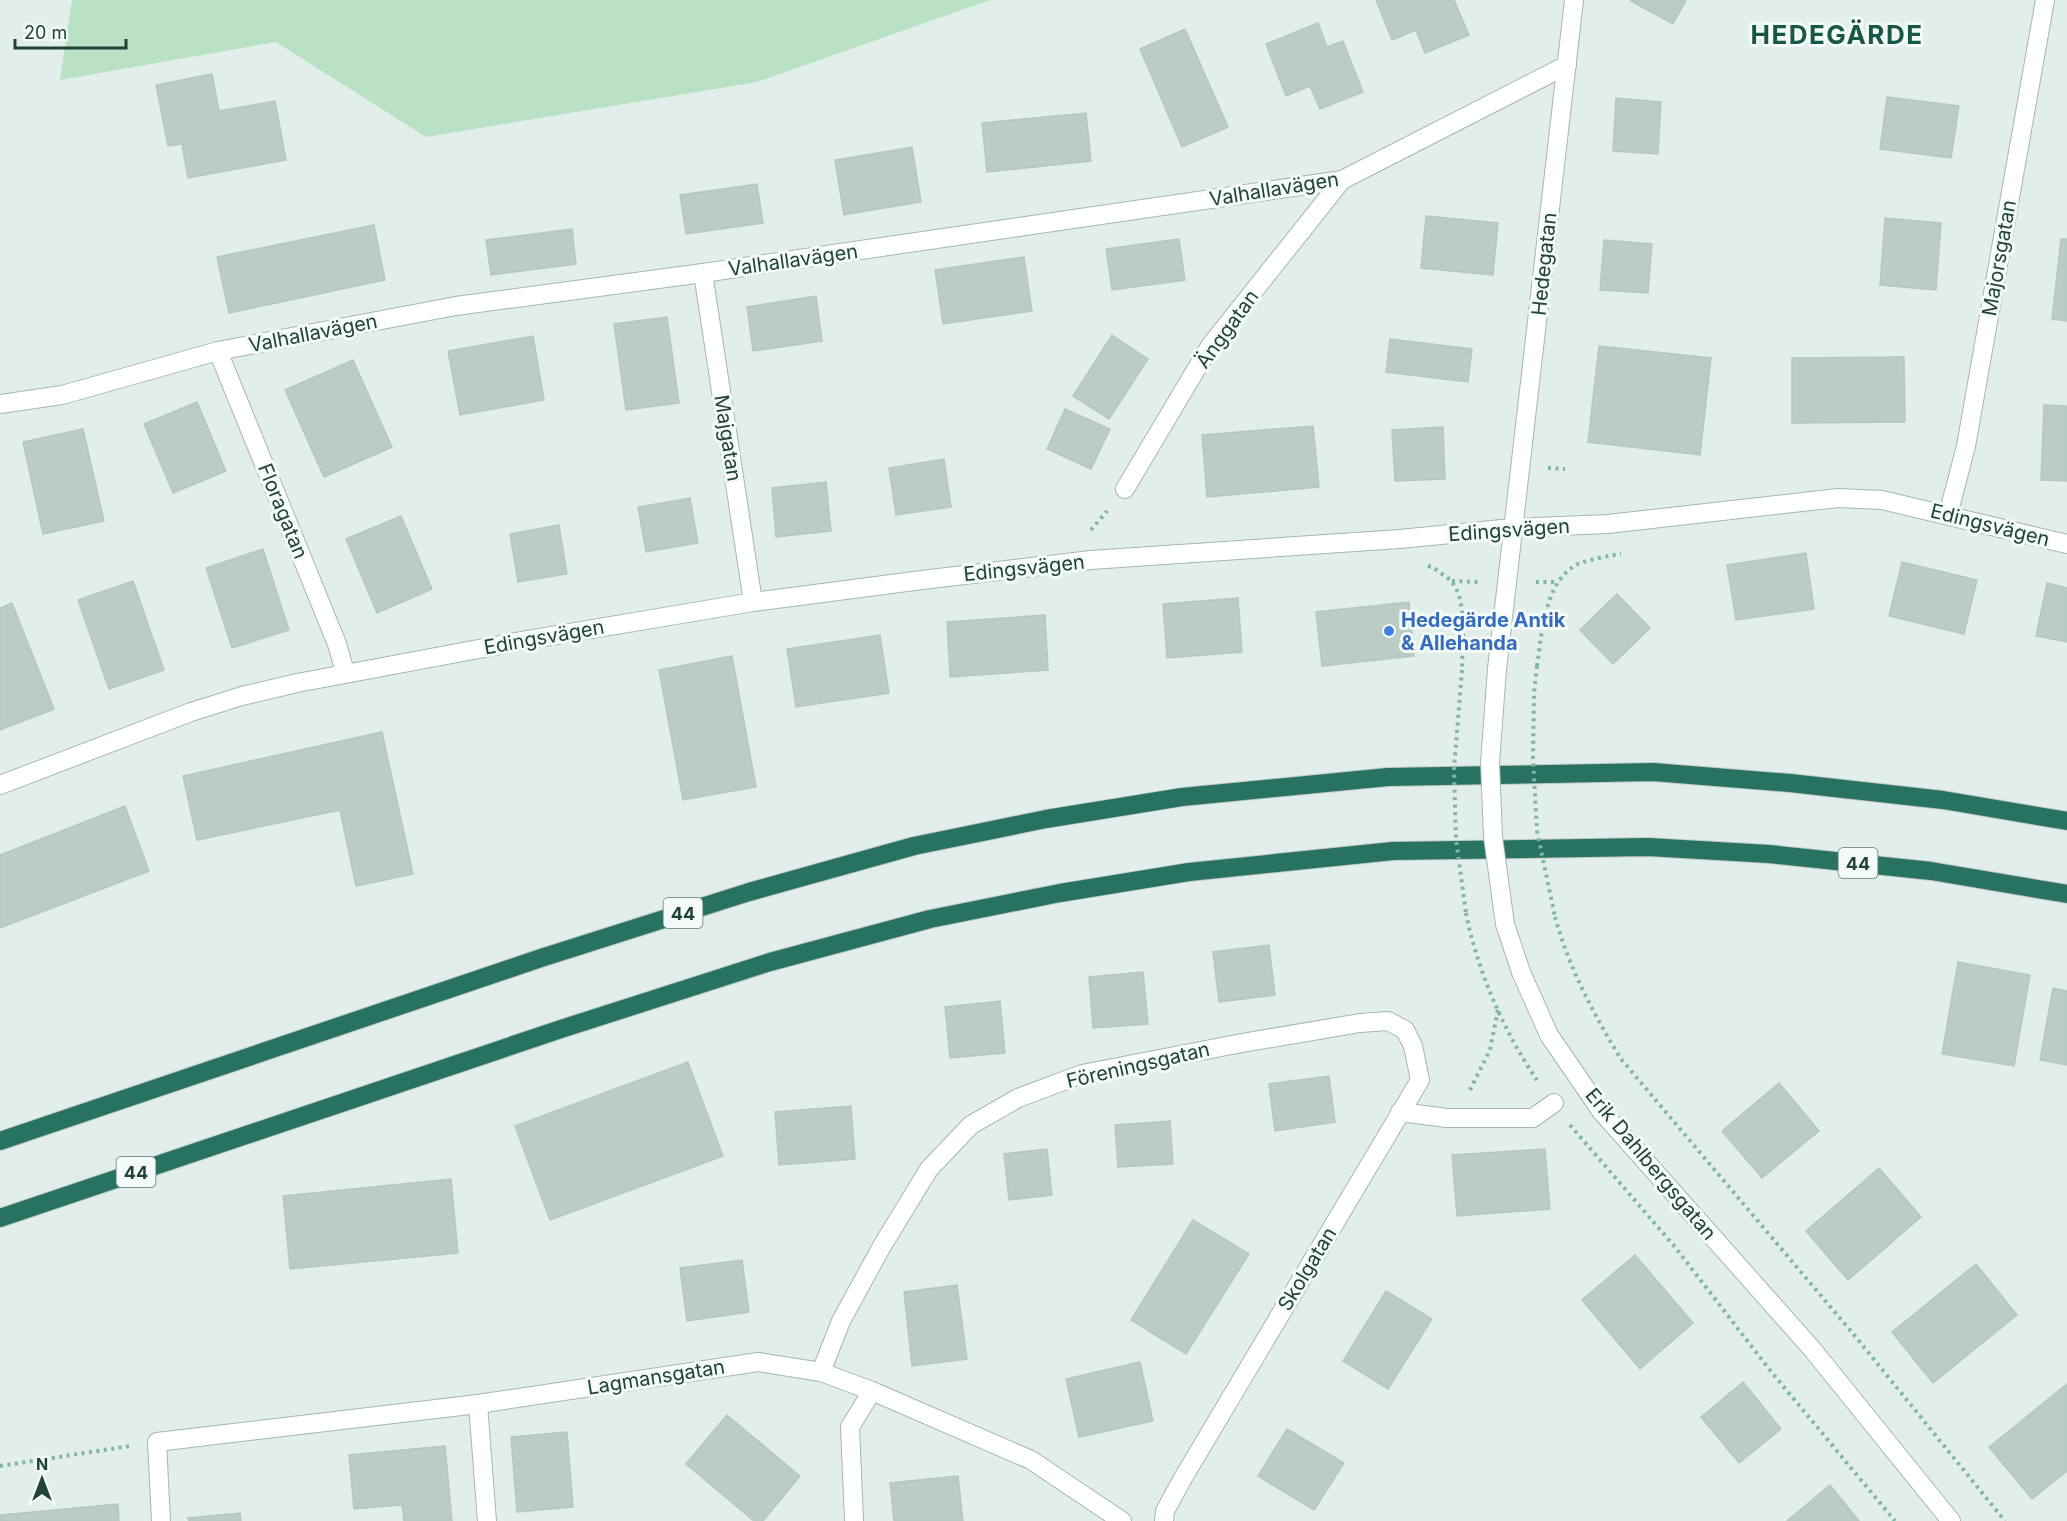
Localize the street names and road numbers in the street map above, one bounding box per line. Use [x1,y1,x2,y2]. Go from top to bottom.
street label: Valhallavägen [1208,167,1340,211]
street label: Majorsgatan [1977,198,2021,318]
street label: Hedegatan [1527,211,1561,317]
street label: Valhallavägen [727,239,859,281]
street label: Änggatan [1191,285,1263,373]
street label: Valhallavägen [247,309,379,357]
street label: Majgatan [709,393,747,483]
street label: Floragatan [253,460,313,562]
street label: Edingsvägen [1928,499,2052,551]
street label: Edingsvägen [1447,514,1571,546]
street label: Edingsvägen [962,550,1086,586]
street label: Edingsvägen [482,615,606,659]
road number: 44 [1838,848,1878,878]
road number: 44 [664,898,702,928]
street label: Föreningsgatan [1064,1037,1212,1093]
street label: Erik Dahlbergsgatan [1580,1083,1722,1245]
road number: 44 [116,1157,156,1187]
street label: Skolgatan [1273,1223,1341,1315]
street label: Lagmansgatan [585,1354,727,1400]

